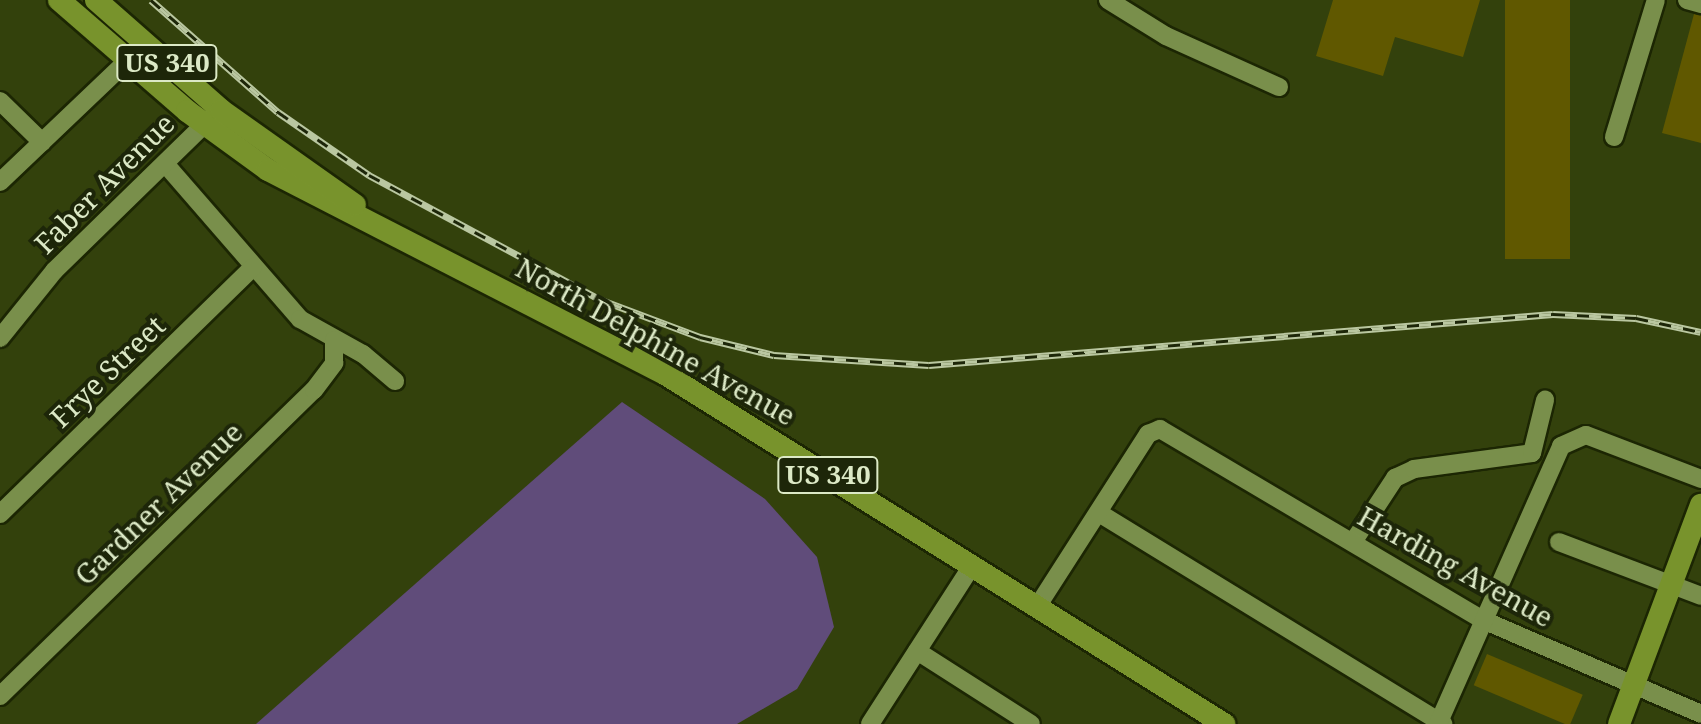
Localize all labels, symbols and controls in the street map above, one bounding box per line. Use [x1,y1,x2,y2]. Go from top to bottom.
road number: US 340 [115,41,219,85]
street label: Faber Avenue [27,106,181,260]
street label: North Delphine Avenue [511,250,801,432]
street label: Frye Street [43,308,171,434]
street label: Gardner Avenue [67,415,249,591]
road number: US 340 [776,453,880,497]
street label: Harding Avenue [1353,499,1559,633]

